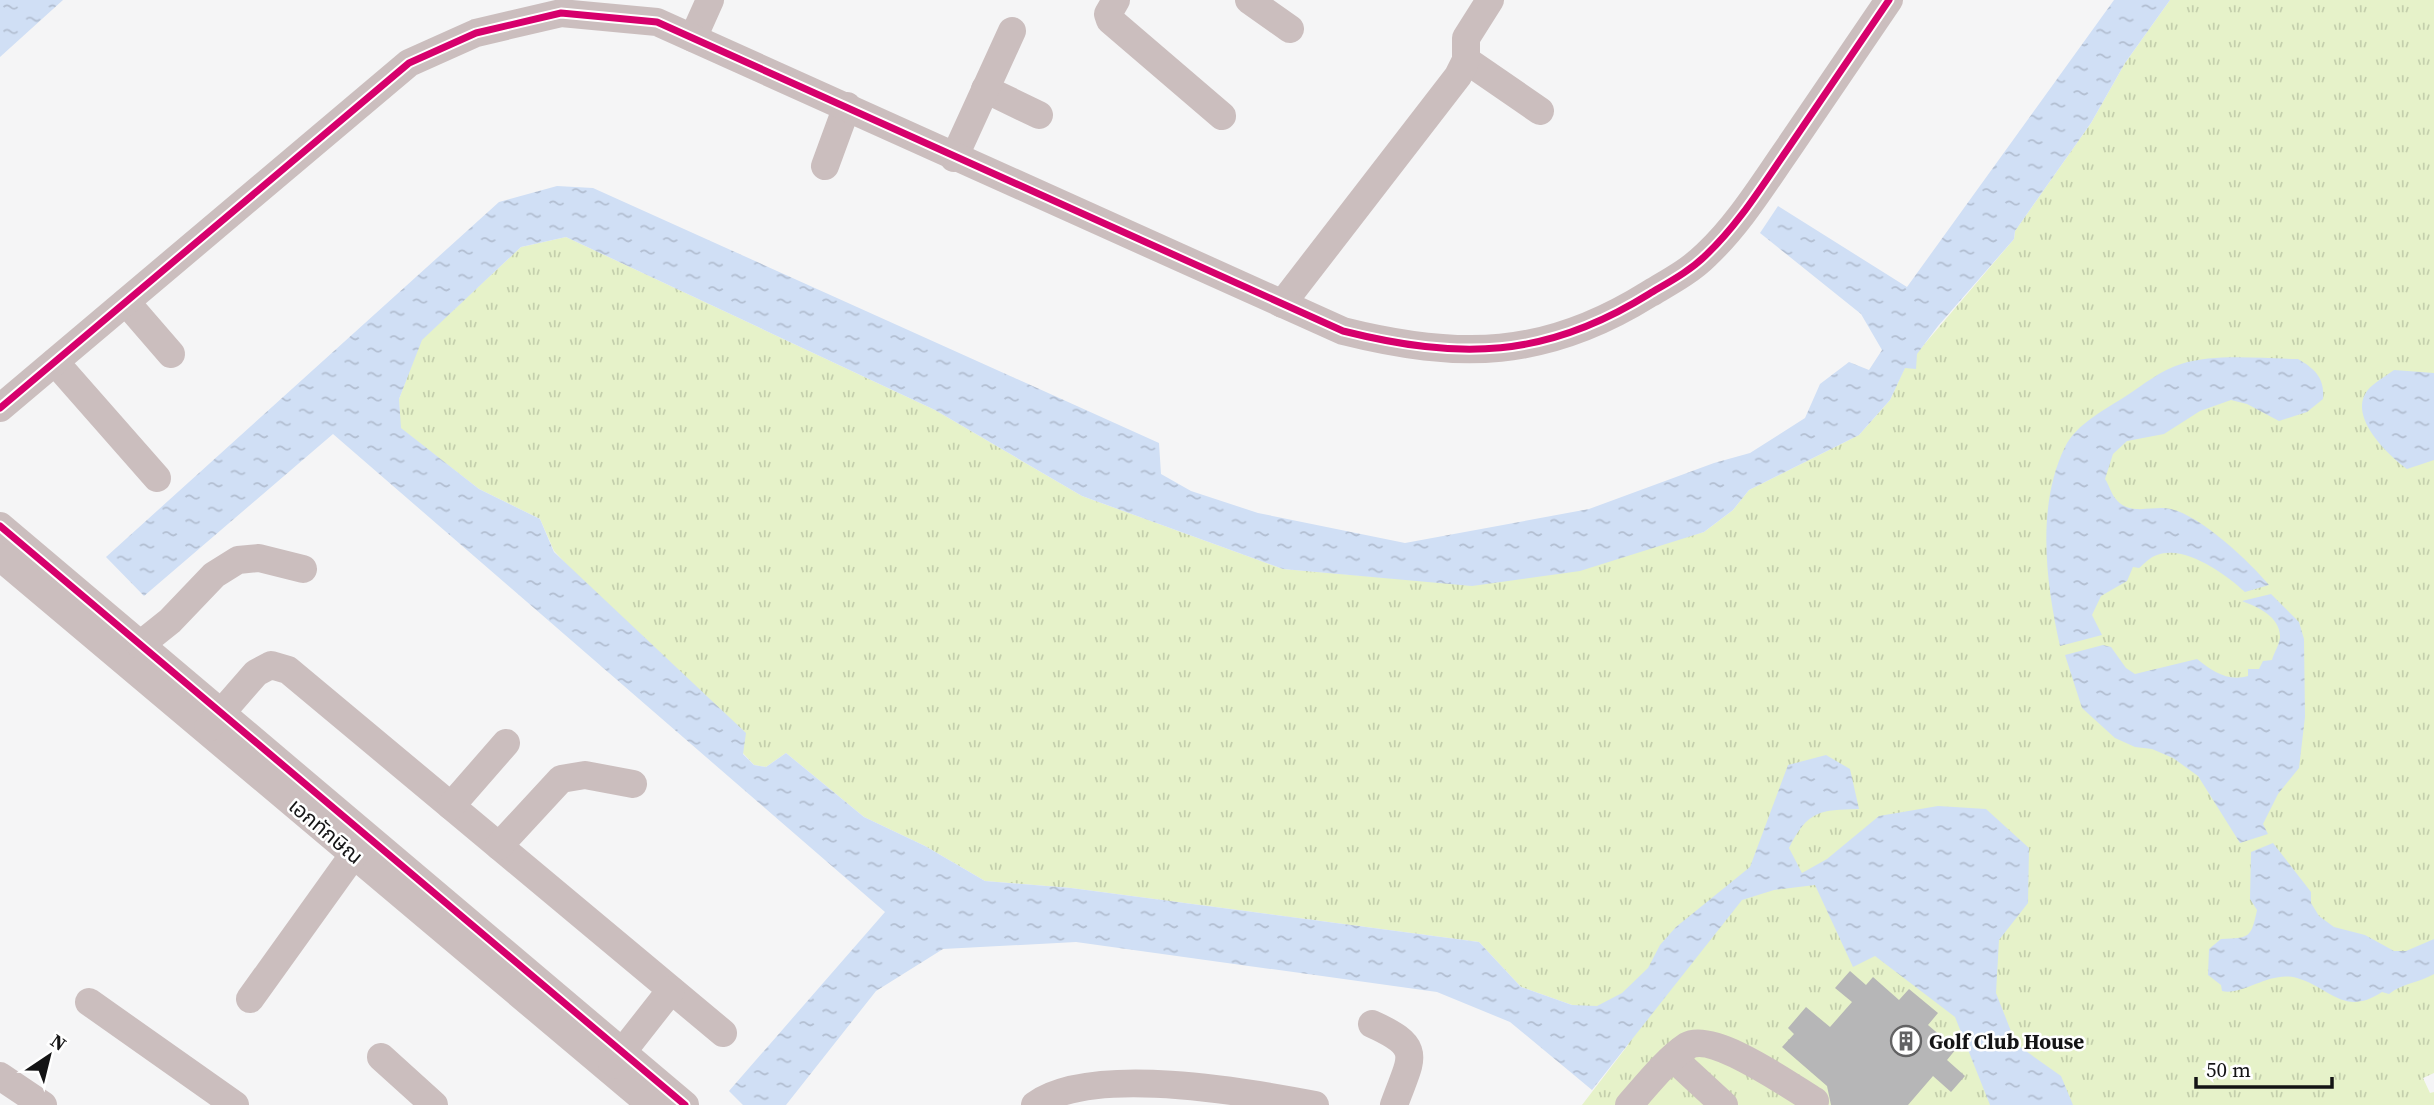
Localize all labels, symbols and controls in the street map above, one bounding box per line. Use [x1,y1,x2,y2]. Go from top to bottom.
street label: เอกทักษิณ [283,791,369,871]
north arrow [14,1021,84,1091]
building icon: Golf Club House [1889,1024,1923,1058]
text: N [46,1027,72,1057]
place label: Golf Club House [1929,1027,2084,1056]
scale bar [2196,1046,2332,1090]
text: 50 m [2206,1055,2251,1084]

